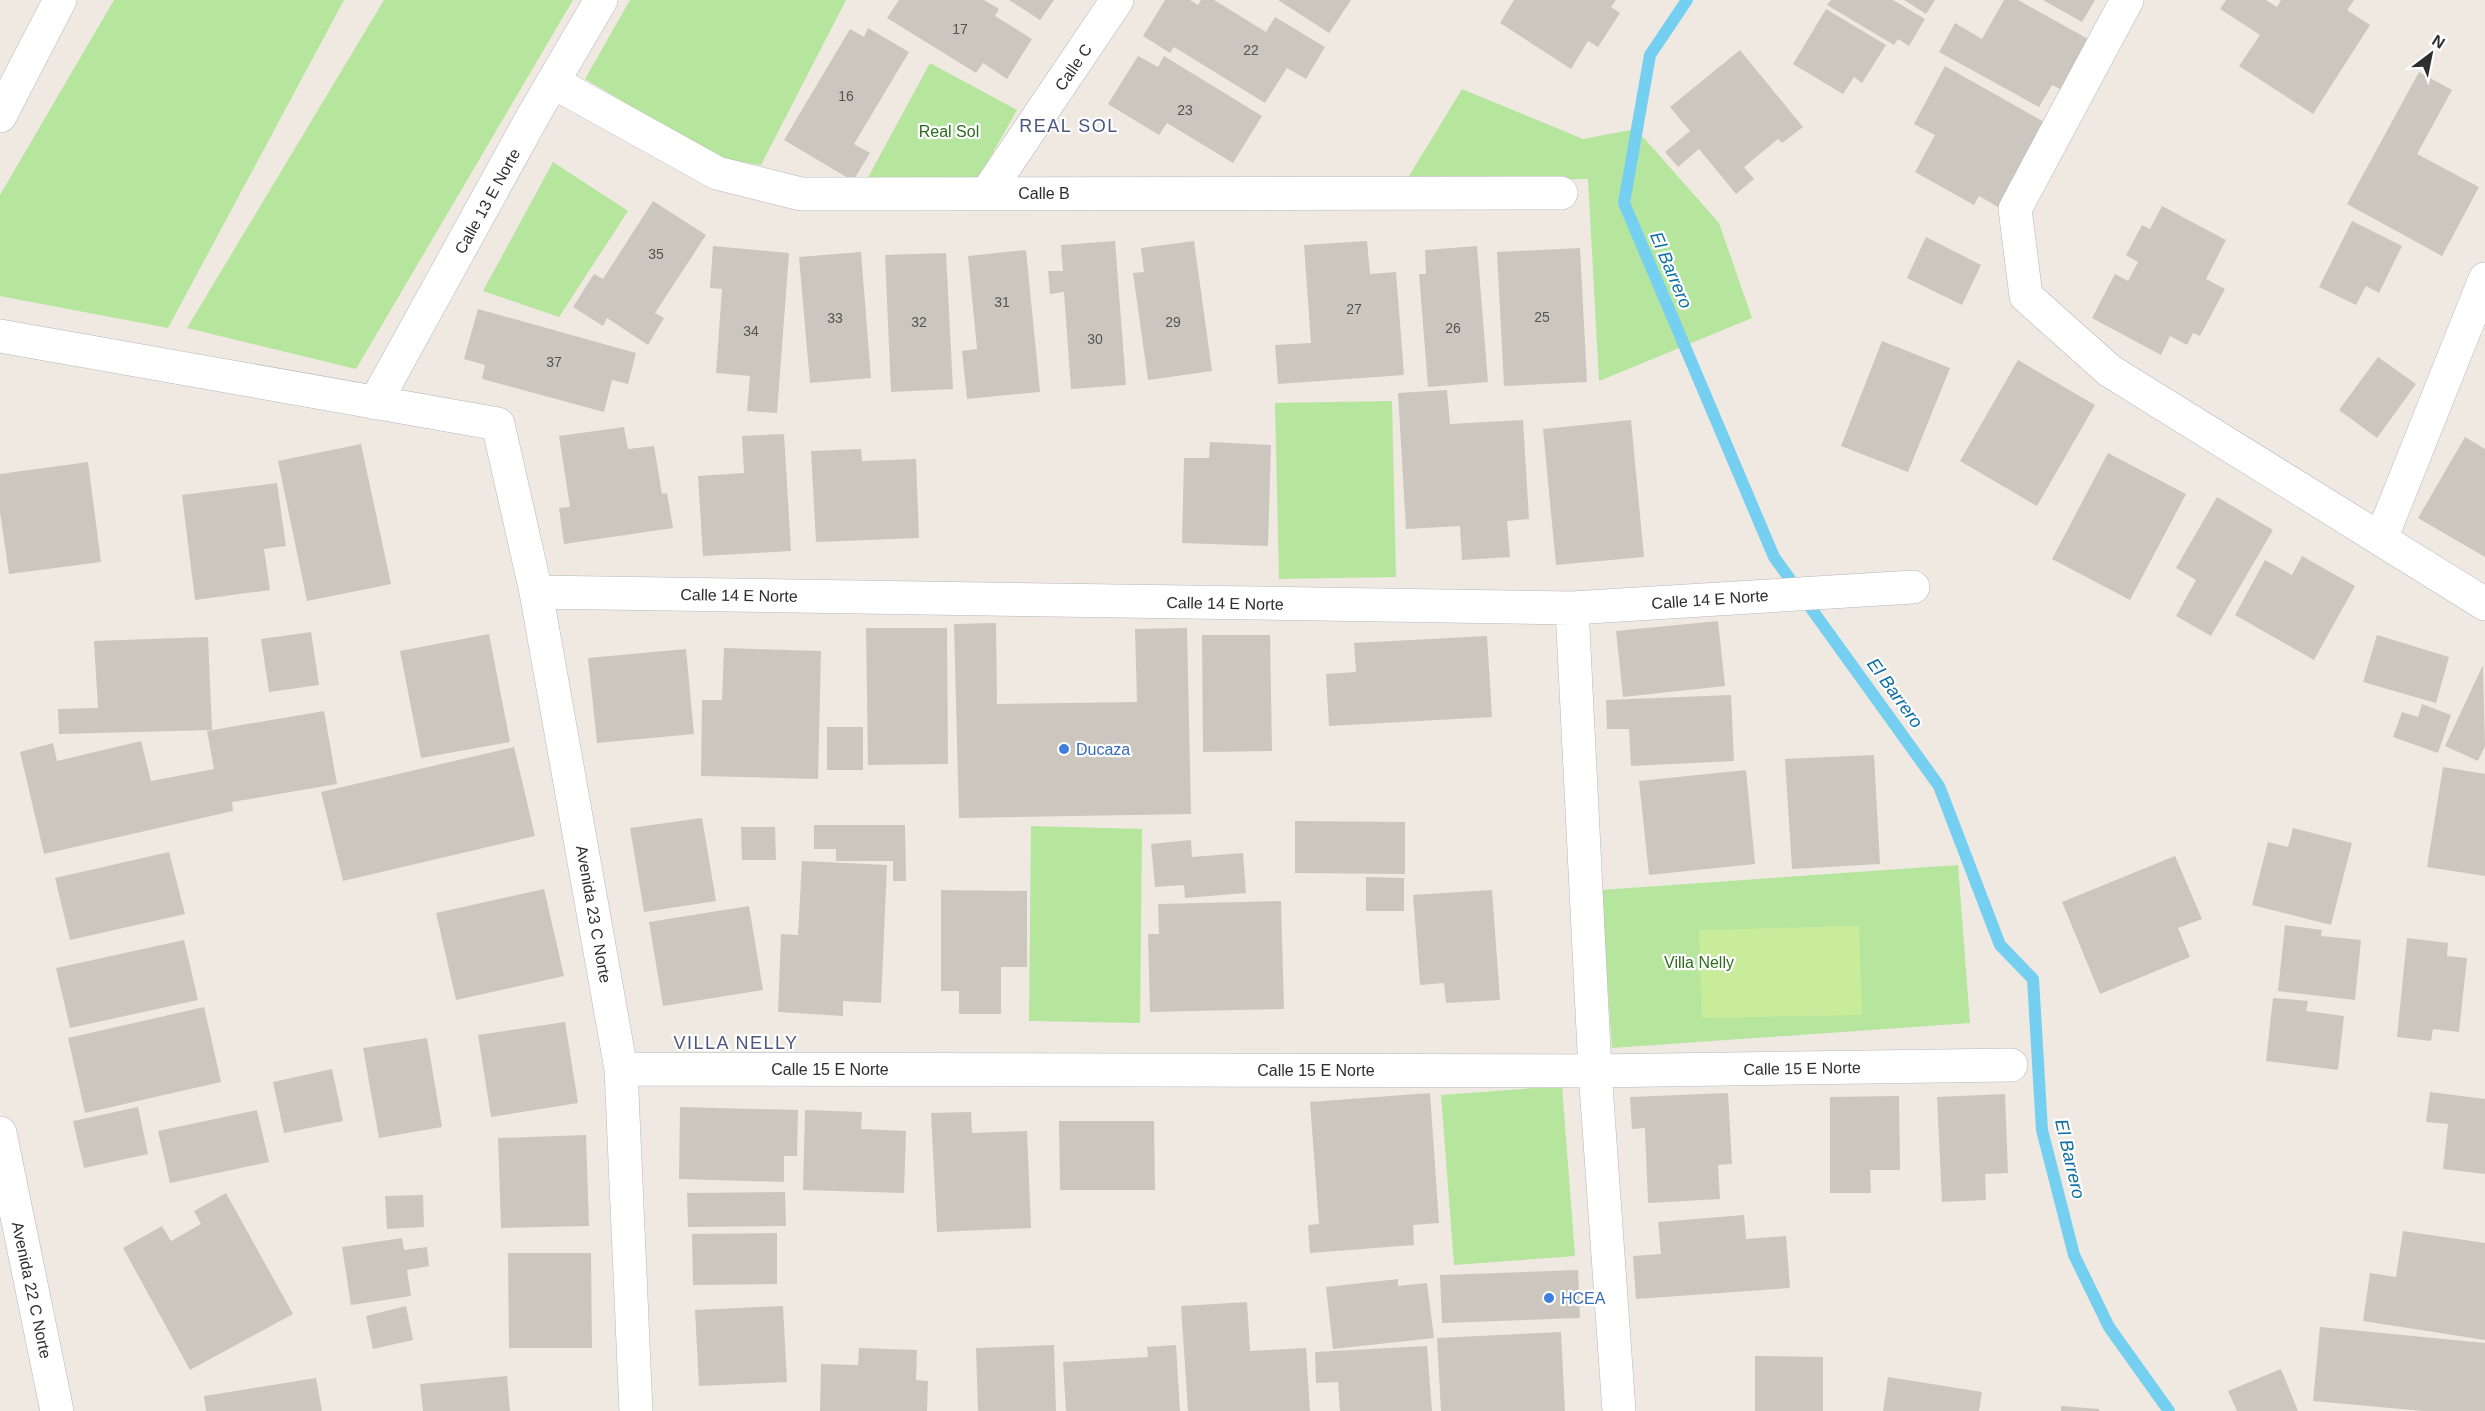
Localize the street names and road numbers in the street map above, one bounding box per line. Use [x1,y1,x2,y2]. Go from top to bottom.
street label: Calle C [1052,41,1095,94]
street label: Calle 13 E Norte [452,146,523,257]
street label: Calle B [1018,185,1070,202]
street label: Calle 14 E Norte [680,586,798,605]
street label: Calle 14 E Norte [1651,587,1769,612]
street label: Calle 14 E Norte [1166,594,1284,613]
street label: Avenida 23 C Norte [573,844,614,984]
street label: Calle 15 E Norte [1743,1059,1861,1078]
street label: Calle 15 E Norte [771,1061,889,1078]
street label: Calle 15 E Norte [1257,1062,1375,1079]
street label: Avenida 22 C Norte [9,1220,54,1360]

